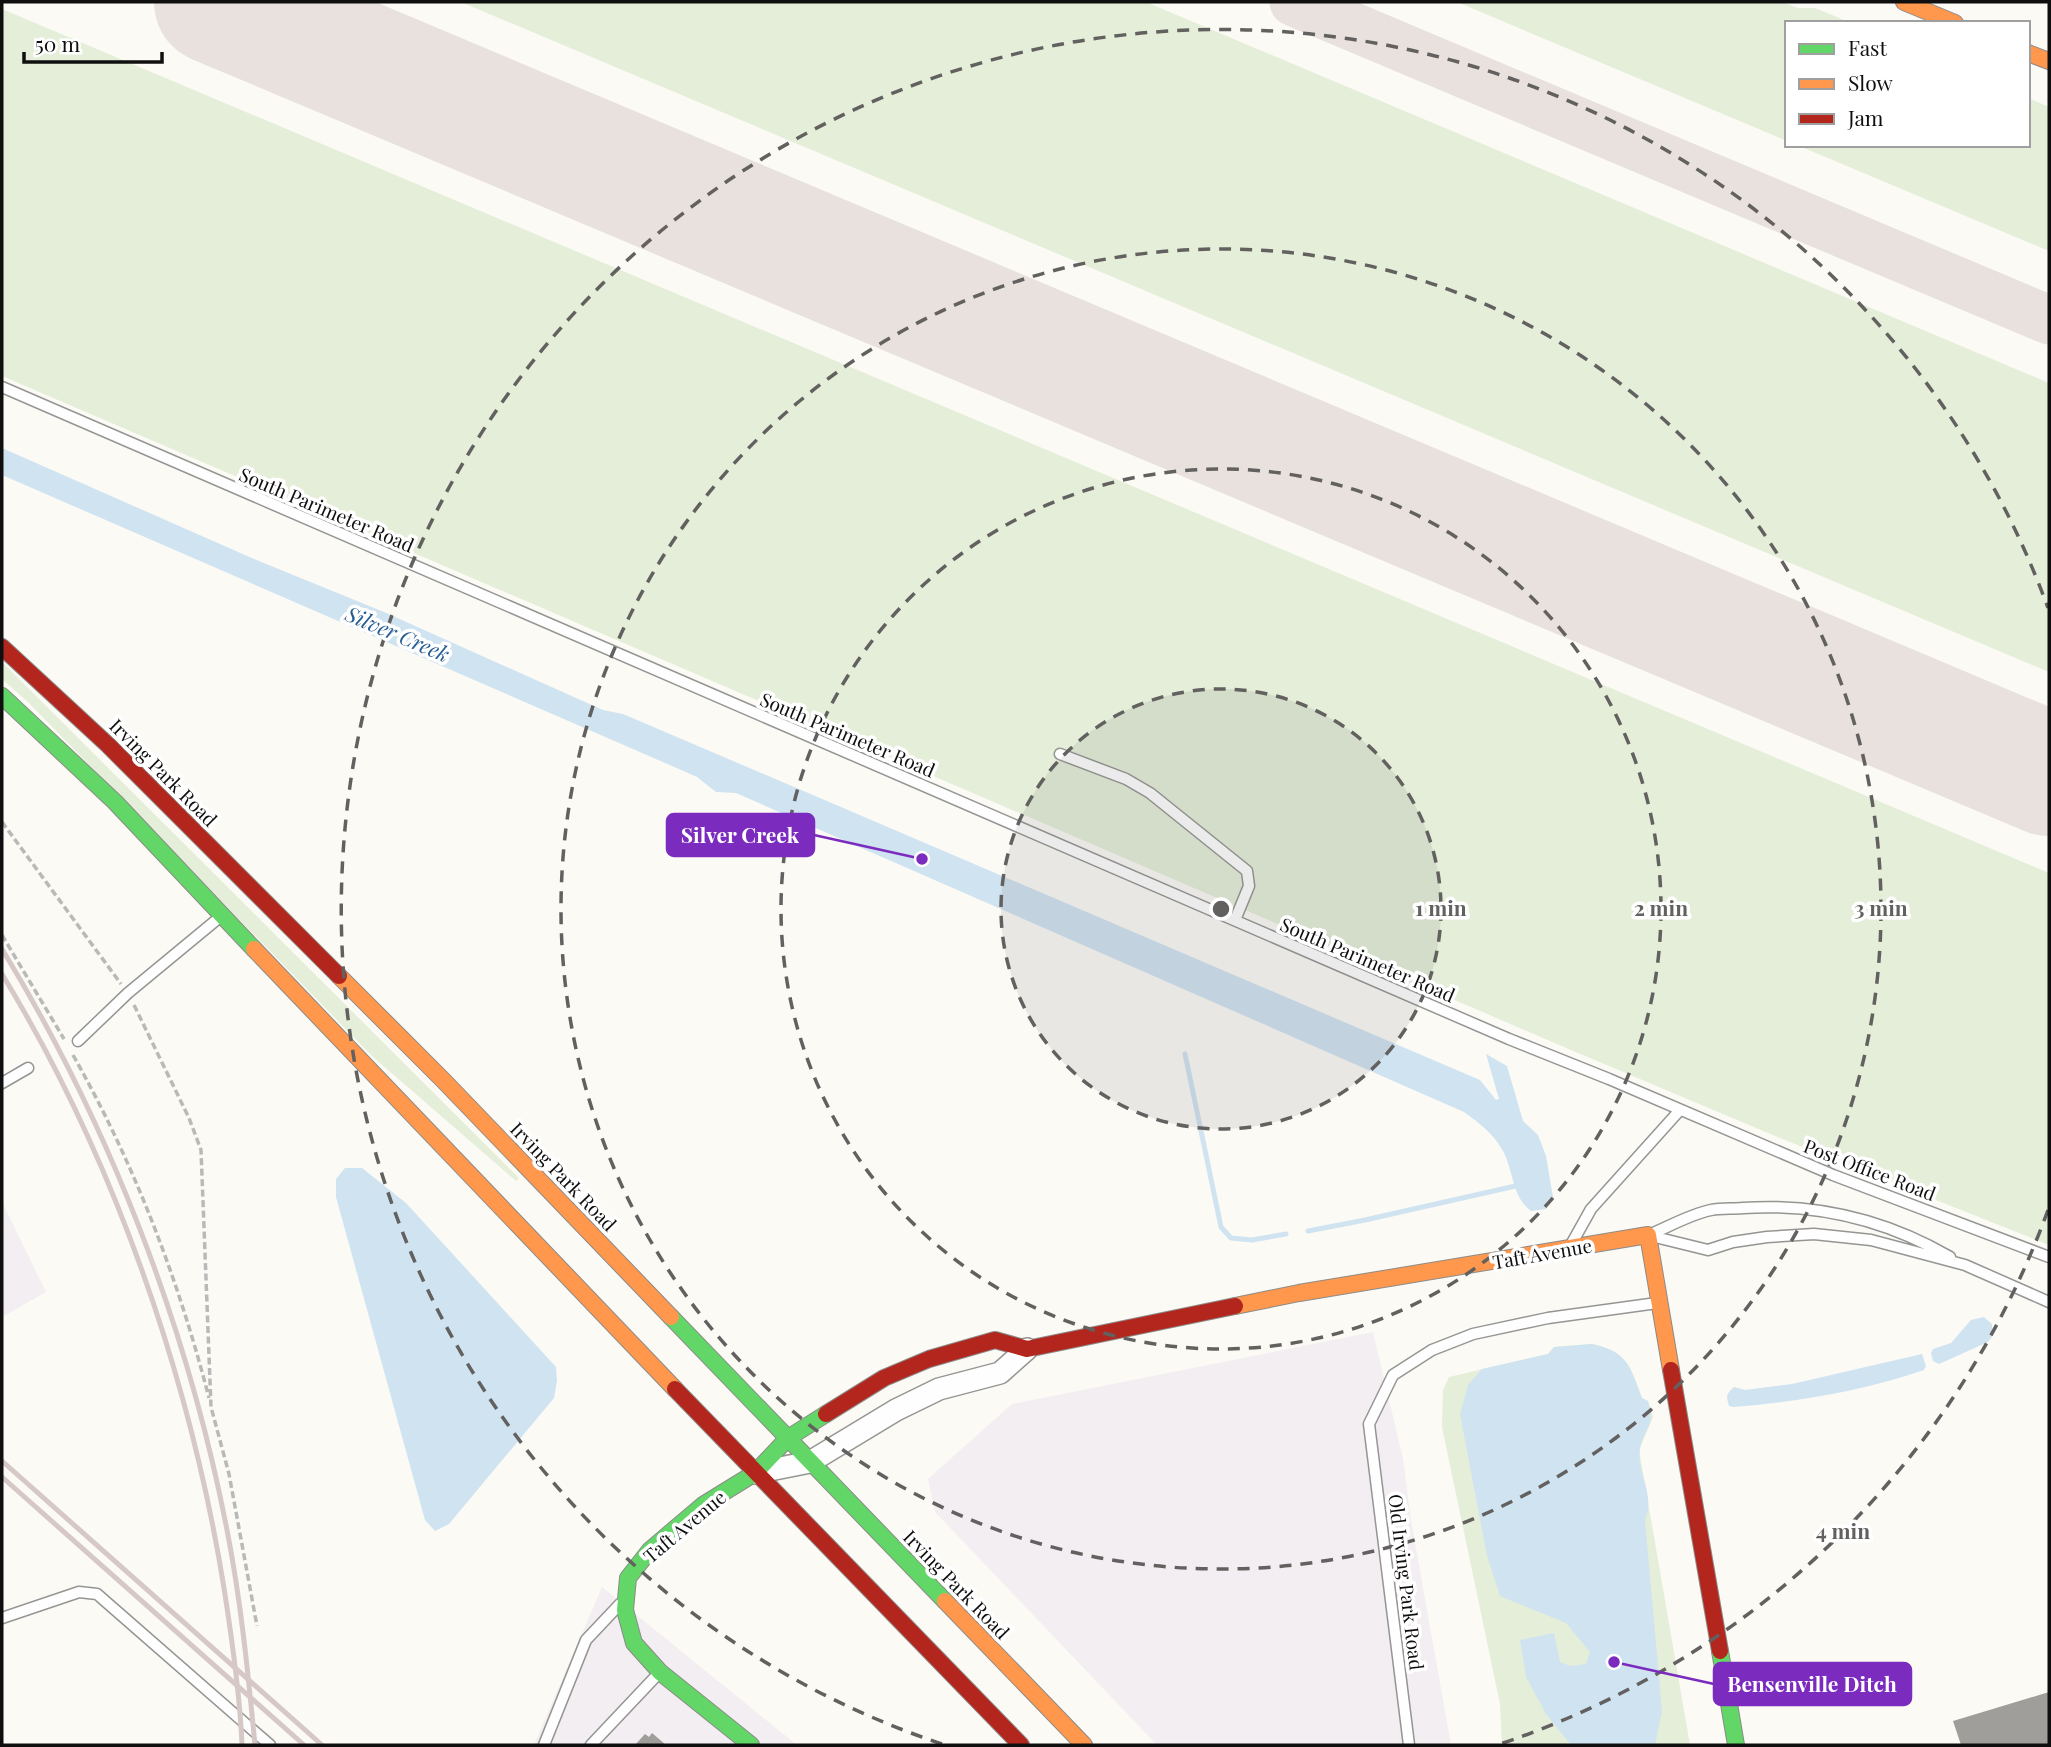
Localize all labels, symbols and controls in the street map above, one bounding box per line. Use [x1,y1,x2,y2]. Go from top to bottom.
scale bar [24,21,163,65]
legend [1785,21,2030,147]
text: 50 m [35,29,81,57]
text: Fast [1848,33,1887,61]
text: Slow [1848,68,1893,96]
text: Jam [1847,103,1884,131]
street label: South Parimeter Road [236,460,418,558]
water label: Silver Creek [341,598,454,667]
street label: South Parimeter Road [757,685,939,783]
street label: Irving Park Road [104,712,224,832]
callout: Silver Creek [667,814,814,856]
text: Silver Creek [681,820,800,848]
text: 1 min [1415,893,1467,921]
text: 2 min [1634,893,1688,921]
text: 3 min [1854,893,1908,921]
centre of rings [1209,897,1233,921]
street label: South Parimeter Road [1277,910,1459,1008]
street label: Irving Park Road [505,1116,623,1236]
street label: Post Office Road [1800,1132,1940,1206]
street label: Taft Avenue [1490,1231,1594,1275]
street label: Taft Avenue [637,1484,731,1568]
street label: Old Irving Park Road [1383,1492,1431,1672]
text: 4 min [1816,1516,1870,1544]
street label: Irving Park Road [898,1524,1016,1644]
callout: Bensenville Ditch [1714,1663,1911,1705]
text: Bensenville Ditch [1727,1669,1897,1697]

